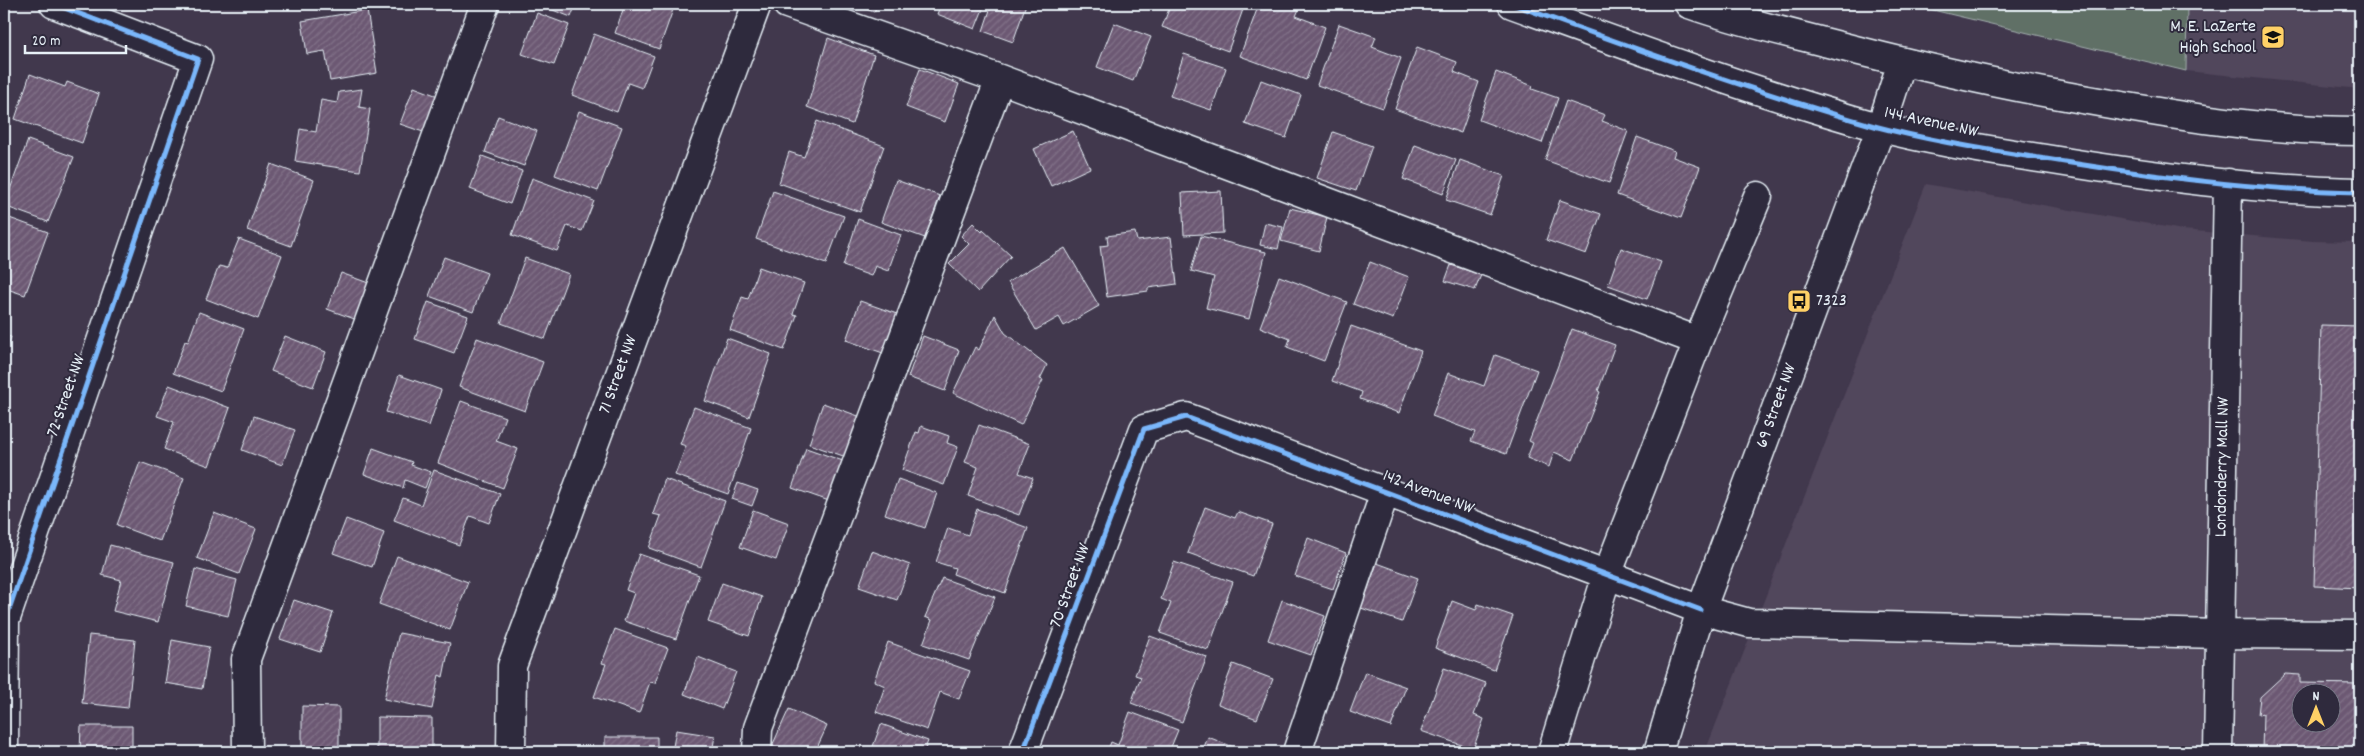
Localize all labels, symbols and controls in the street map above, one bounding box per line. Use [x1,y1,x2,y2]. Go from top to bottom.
place label: M. E. LaZerte High School [2170,15,2257,61]
scale bar [25,22,126,54]
school or university icon: M. E. LaZerte High School [2260,24,2286,50]
text: 20 m [32,31,60,53]
street label: 144 Avenue NW [1882,101,1981,145]
bus stop icon: 7323 [1786,288,1812,314]
place label: 7323 [1816,289,1847,314]
street label: 71 Street NW [593,332,645,418]
street label: 72 Street NW [41,351,93,441]
street label: 69 Street NW [1750,360,1804,452]
street label: Londonderry Mall NW [2209,396,2237,537]
street label: 142 Avenue NW [1379,464,1478,522]
street label: 70 Street NW [1044,540,1098,632]
north arrow [2292,684,2342,734]
text: N [2313,687,2320,707]

